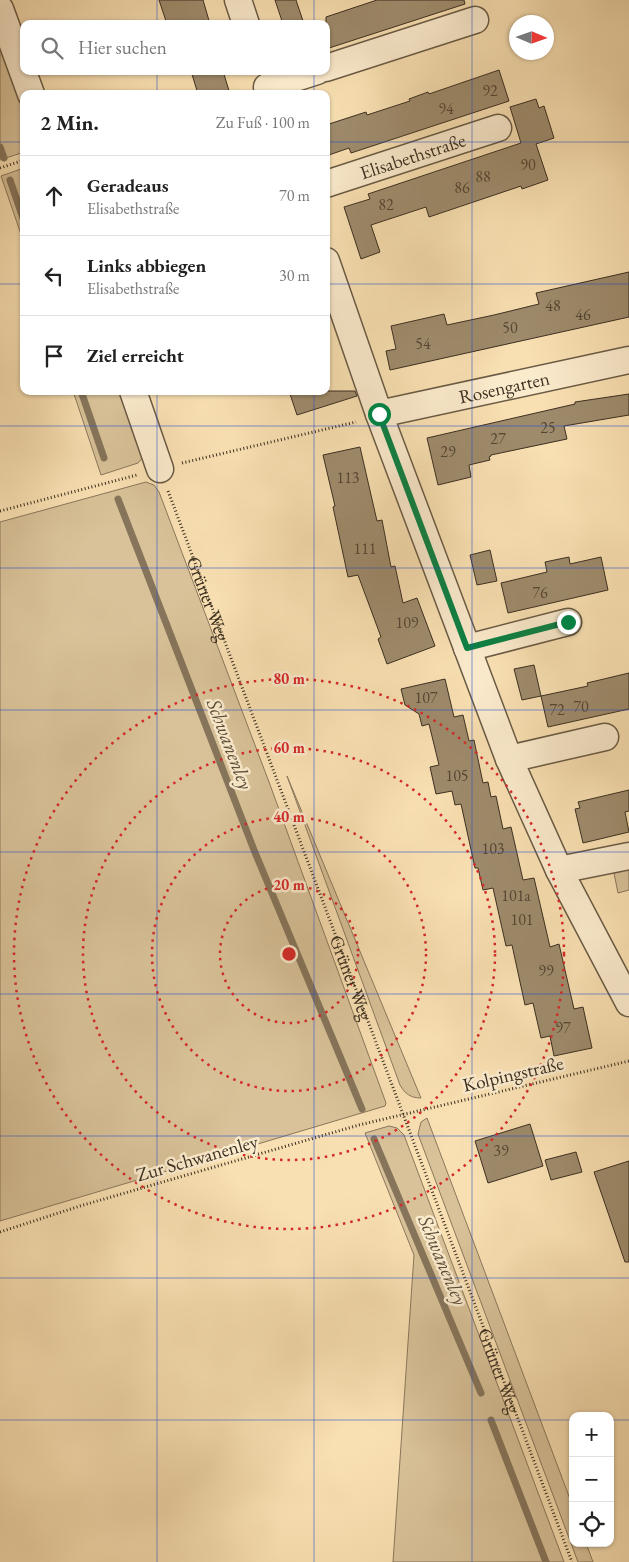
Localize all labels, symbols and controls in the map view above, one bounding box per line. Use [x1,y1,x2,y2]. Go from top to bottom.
north arrow [509,15,554,60]
search box [20,20,330,75]
icon: search [38,34,66,62]
text: Hier suchen [78,35,167,60]
house number: 92 [482,80,498,101]
house number: 94 [438,98,454,119]
text: 2 Min. [40,109,99,136]
text: Zu Fuß · 100 m [216,112,310,133]
street label: Elisabethstraße [356,127,469,185]
house number: 90 [520,154,536,175]
house number: 88 [475,166,491,187]
text: Geradeaus [87,173,169,198]
house number: 86 [454,177,470,198]
icon: ahead [40,182,68,210]
text: 70 m [279,185,310,206]
house number: 82 [378,194,394,215]
text: Elisabethstraße [87,198,179,219]
text: Links abbiegen [87,253,206,278]
icon: left [40,262,68,290]
text: 30 m [279,265,310,286]
text: Elisabethstraße [87,278,179,299]
house number: 48 [545,295,561,316]
house number: 46 [575,304,591,325]
house number: 50 [502,317,518,338]
house number: 54 [415,333,431,354]
icon: arrive [40,342,68,370]
text: Ziel erreicht [87,343,184,368]
street label: Rosengarten [456,365,552,409]
route start [368,403,391,426]
house number: 25 [540,417,556,438]
house number: 27 [490,428,506,449]
house number: 29 [440,441,456,462]
house number: 113 [336,467,360,488]
house number: 111 [353,538,377,559]
street label: Grüner Weg [181,553,236,645]
house number: 76 [532,582,548,603]
route end [557,611,580,634]
house number: 109 [395,612,419,633]
text: 80 m [273,669,305,688]
house number: 107 [414,687,438,708]
water label: Schwanenley [200,694,259,793]
house number: 70 [573,696,589,717]
house number: 72 [549,699,565,720]
text: 60 m [273,738,305,757]
house number: 105 [445,765,469,786]
text: 40 m [273,807,305,826]
house number: 103 [481,838,505,859]
text: 20 m [273,875,305,894]
house number: 101a [501,885,531,906]
house number: 101 [510,909,534,930]
street label: Grüner Weg [324,931,379,1024]
centre of rings [280,945,298,963]
house number: 99 [538,960,554,981]
house number: 97 [555,1017,571,1038]
street label: Kolpingstraße [460,1050,566,1098]
street label: Zur Schwanenley [133,1128,261,1187]
house number: 39 [493,1140,509,1161]
water label: Schwanenley [412,1210,474,1309]
street label: Grüner Weg [472,1324,527,1417]
map controls [569,1412,614,1547]
button: + [569,1412,614,1457]
button: − [569,1457,614,1502]
button: locate [569,1502,614,1547]

